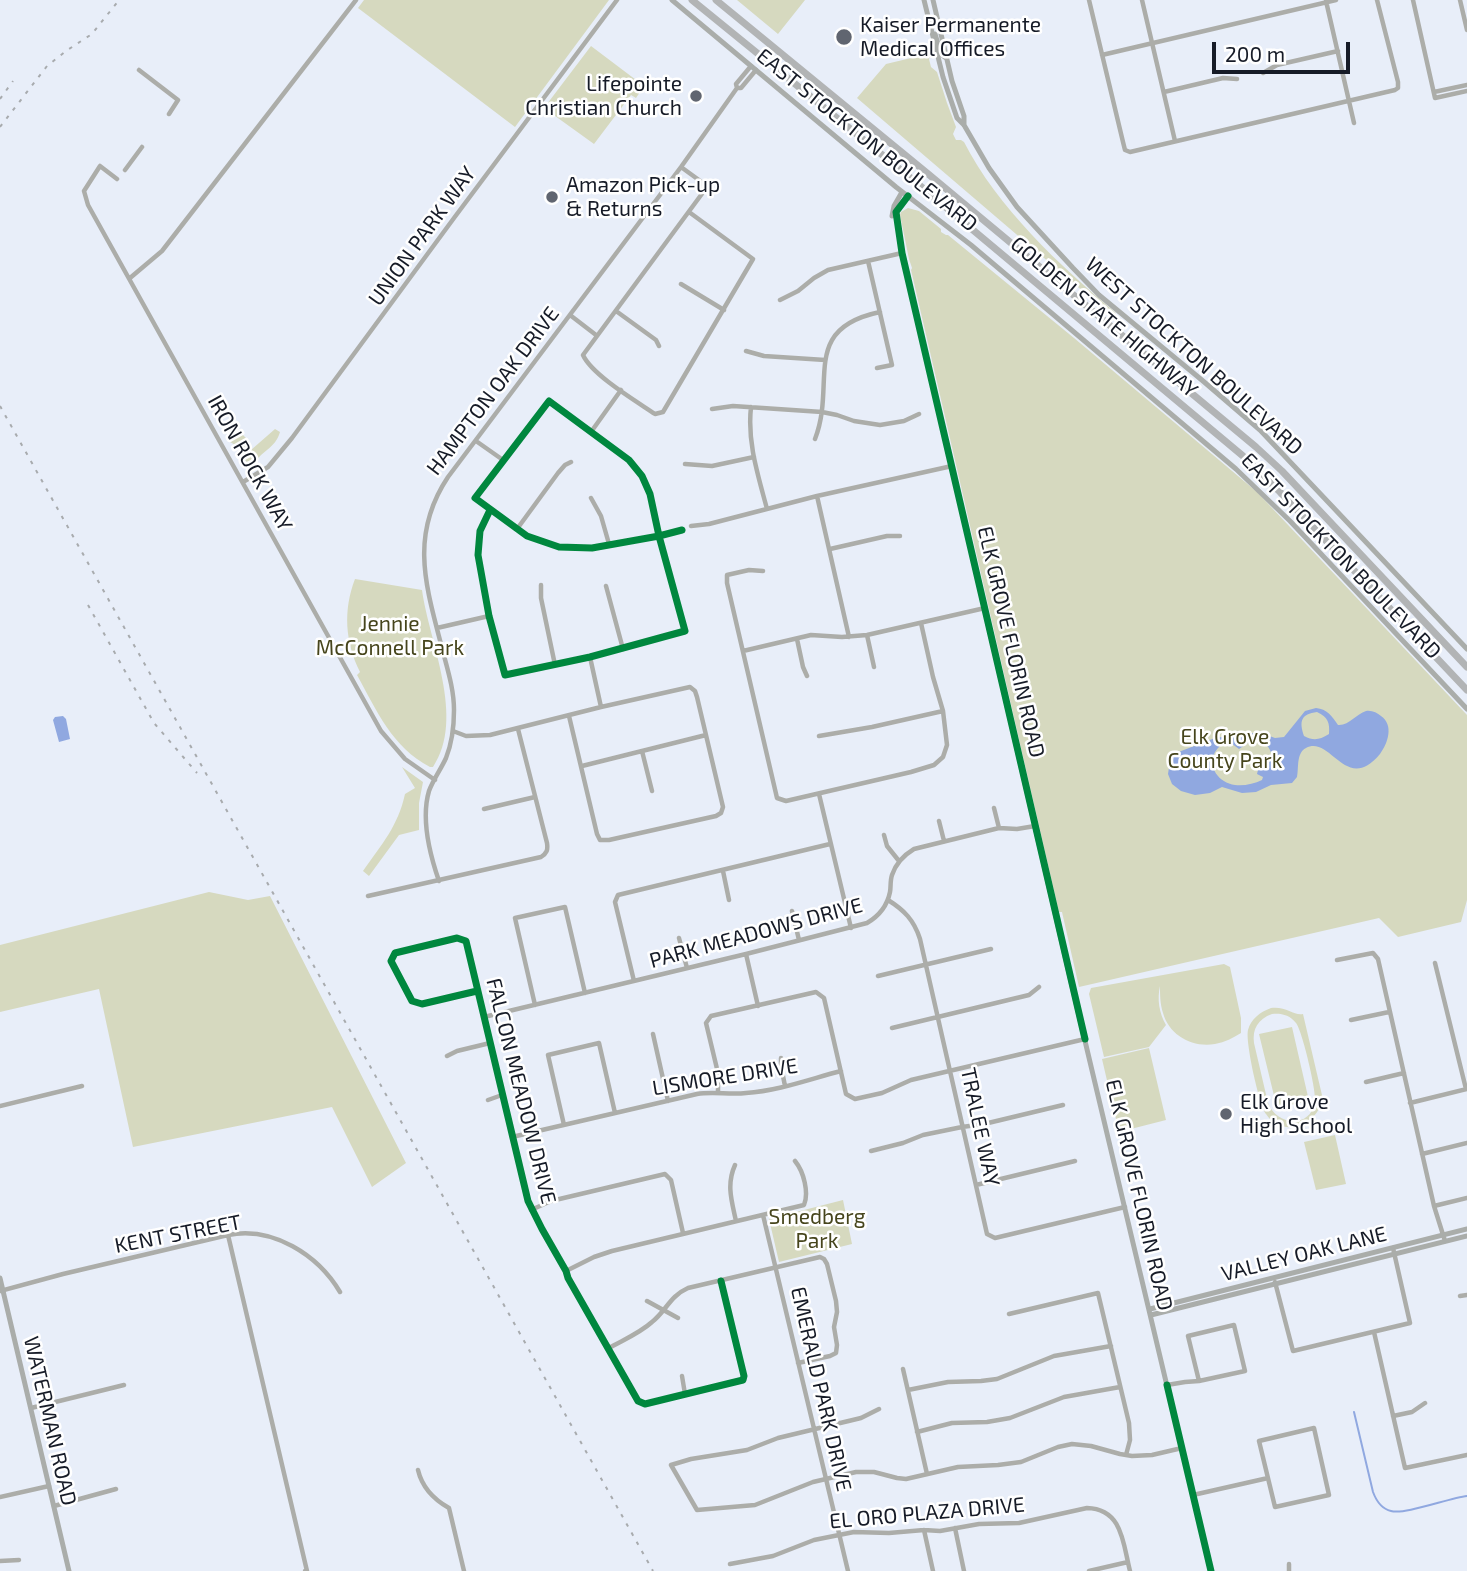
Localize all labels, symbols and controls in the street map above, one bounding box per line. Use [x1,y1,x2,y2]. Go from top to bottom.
place label: Kaiser Permanente Medical Offices [860,12,1041,62]
marker: Kaiser Permanente Medical Offices [834,27,854,47]
scale bar [1215,28,1353,72]
text: 200 m [1225,41,1285,66]
street label: EAST STOCKTON BOULEVARD [752,43,982,237]
place label: Lifepointe Christian Church [525,71,682,121]
marker: Lifepointe Christian Church [688,88,704,104]
street label: UNION PARK WAY [363,161,481,311]
place label: Amazon Pick-up & Returns [566,172,720,222]
marker: Amazon Pick-up & Returns [544,189,560,205]
street label: GOLDEN STATE HIGHWAY [1005,231,1203,403]
street label: WEST STOCKTON BOULEVARD [1080,252,1308,460]
street label: HAMPTON OAK DRIVE [421,302,565,480]
street label: IRON ROCK WAY [202,391,298,535]
street label: EAST STOCKTON BOULEVARD [1236,448,1446,664]
street label: ELK GROVE FLORIN ROAD [972,524,1050,760]
park label: Jennie McConnell Park [316,611,464,661]
park label: Elk Grove County Park [1168,724,1282,774]
street label: PARK MEADOWS DRIVE [647,892,865,974]
street label: FALCON MEADOW DRIVE [481,976,561,1206]
street label: LISMORE DRIVE [650,1053,800,1101]
street label: TRALEE WAY [955,1065,1005,1189]
street label: ELK GROVE FLORIN ROAD [1100,1077,1178,1313]
place label: Elk Grove High School [1240,1089,1352,1139]
marker: Elk Grove High School [1218,1106,1234,1122]
park label: Smedberg Park [769,1204,865,1254]
street label: KENT STREET [113,1209,243,1259]
street label: VALLEY OAK LANE [1219,1221,1389,1287]
street label: EMERALD PARK DRIVE [785,1284,857,1494]
street label: WATERMAN ROAD [18,1334,82,1508]
street label: EL ORO PLAZA DRIVE [828,1492,1026,1534]

